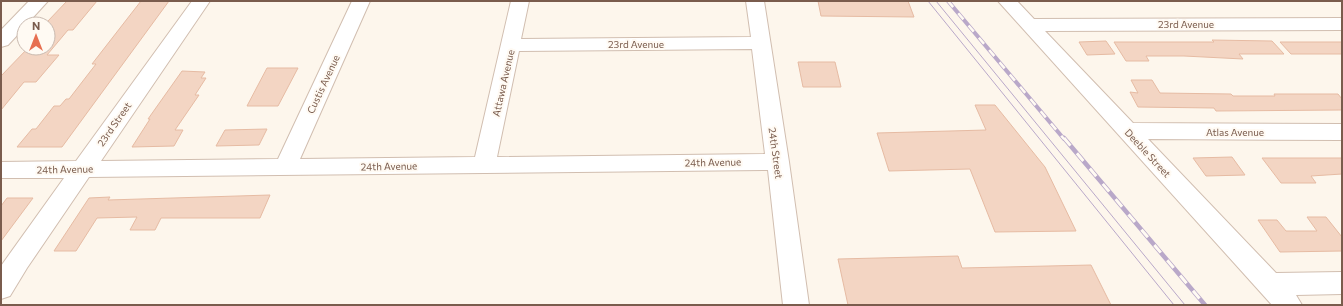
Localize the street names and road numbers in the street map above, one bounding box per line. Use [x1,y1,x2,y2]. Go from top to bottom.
street label: 23rd Avenue [1158,18,1214,30]
street label: 23rd Avenue [608,38,664,50]
street label: Attawa Avenue [489,48,517,118]
street label: Custis Avenue [304,53,342,115]
street label: 23rd Street [94,100,134,148]
street label: Deeble Street [1123,126,1173,180]
street label: Atlas Avenue [1206,126,1264,138]
street label: 24th Street [766,127,786,179]
street label: 24th Avenue [685,156,741,168]
street label: 24th Avenue [361,160,417,172]
street label: 24th Avenue [37,163,93,175]

